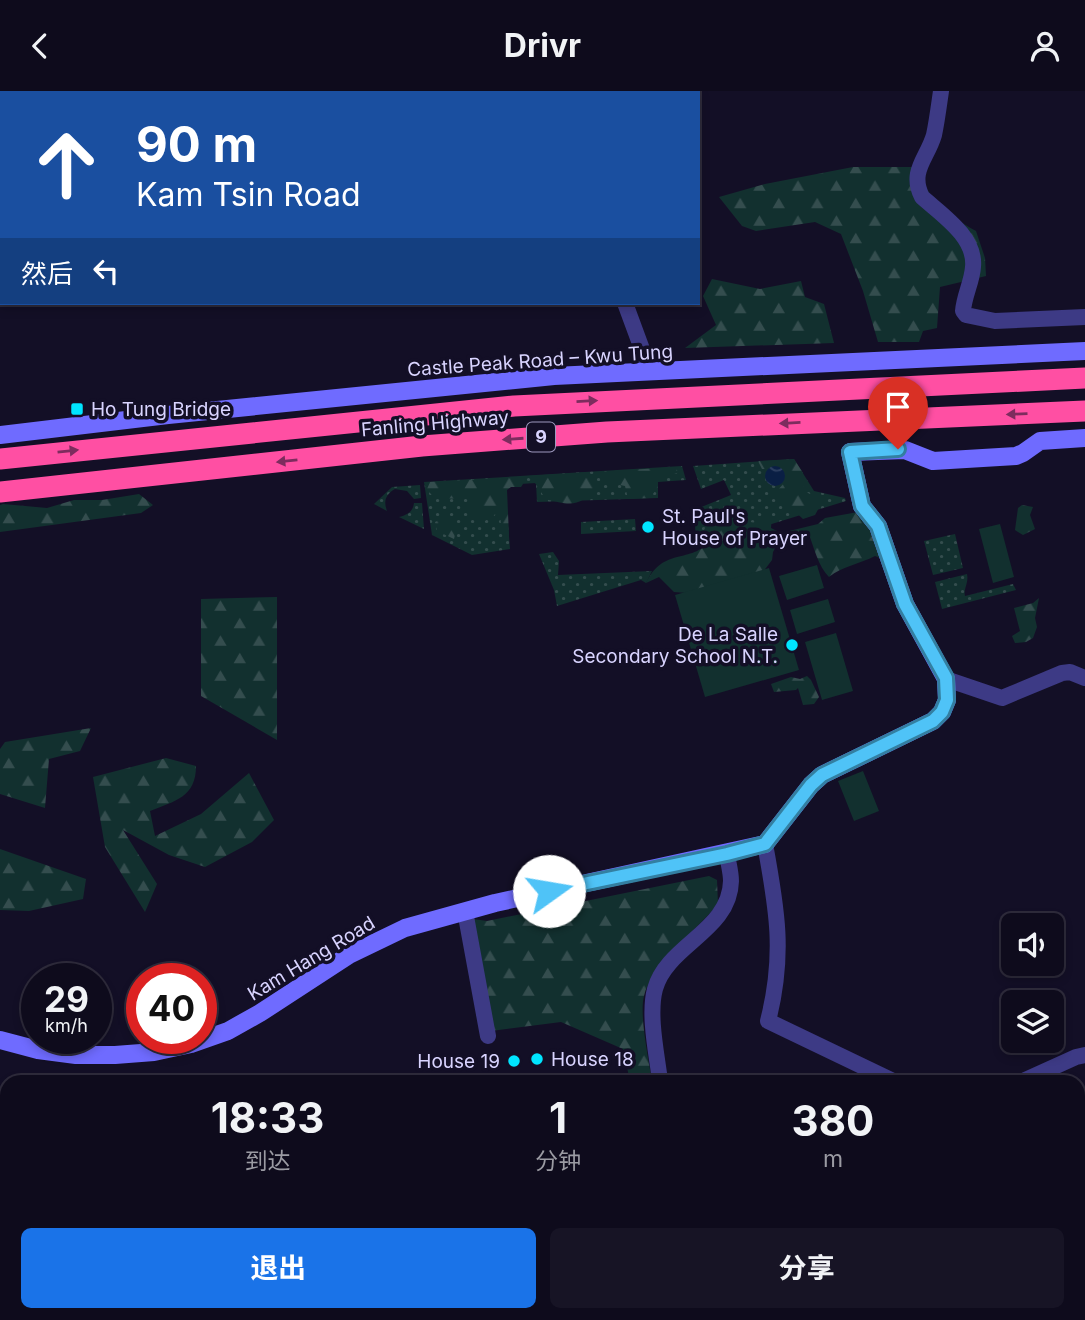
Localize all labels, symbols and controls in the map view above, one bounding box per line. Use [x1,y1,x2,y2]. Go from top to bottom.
text: Drivr [504,26,581,65]
icon: back [21,27,59,65]
icon: person [1026,27,1064,65]
text: 90 m [136,115,257,174]
icon: ahead [21,119,112,210]
text: Kam Tsin Road [136,175,361,214]
icon: left [87,252,125,290]
text: 然后 [21,258,73,289]
street label: Castle Peak Road – Kwu Tung [406,340,674,381]
pin [868,377,928,449]
icon: arrive [879,388,917,426]
one-way arrow [576,395,598,406]
place label: Ho Tung Bridge [91,398,231,421]
marker: Ho Tung Bridge [69,401,85,417]
street label: Fanling Highway [360,406,510,441]
one-way arrow [1006,408,1028,419]
one-way arrow [778,418,800,429]
road number: 9 [527,423,555,451]
one-way arrow [502,434,524,445]
one-way arrow [57,446,79,457]
one-way arrow [276,455,298,466]
place label: St. Paul's House of Prayer [662,505,807,550]
marker: St. Paul's House of Prayer [640,519,656,535]
place label: De La Salle Secondary School N.T. [572,623,778,668]
marker: De La Salle Secondary School N.T. [784,637,800,653]
position arrow [512,854,586,928]
street label: Kam Hang Road [244,911,379,1005]
map controls [1001,913,1064,1053]
button: sound [1001,913,1064,976]
speed limit sign: 40 [126,963,217,1054]
text: 29 [44,978,89,1020]
button: layers [1001,990,1064,1053]
text: km/h [45,1015,88,1036]
place label: House 18 [551,1048,634,1071]
place label: House 19 [417,1050,500,1073]
marker: House 18 [529,1051,545,1067]
marker: House 19 [506,1053,522,1069]
text: 18:33 [211,1092,324,1143]
text: 1 [549,1092,567,1143]
text: 380 [792,1095,874,1146]
text: m [823,1145,843,1173]
text: 到达 [244,1147,290,1175]
text: 分钟 [535,1147,581,1175]
button: 退出 [21,1228,536,1308]
button: 分享 [550,1228,1064,1308]

